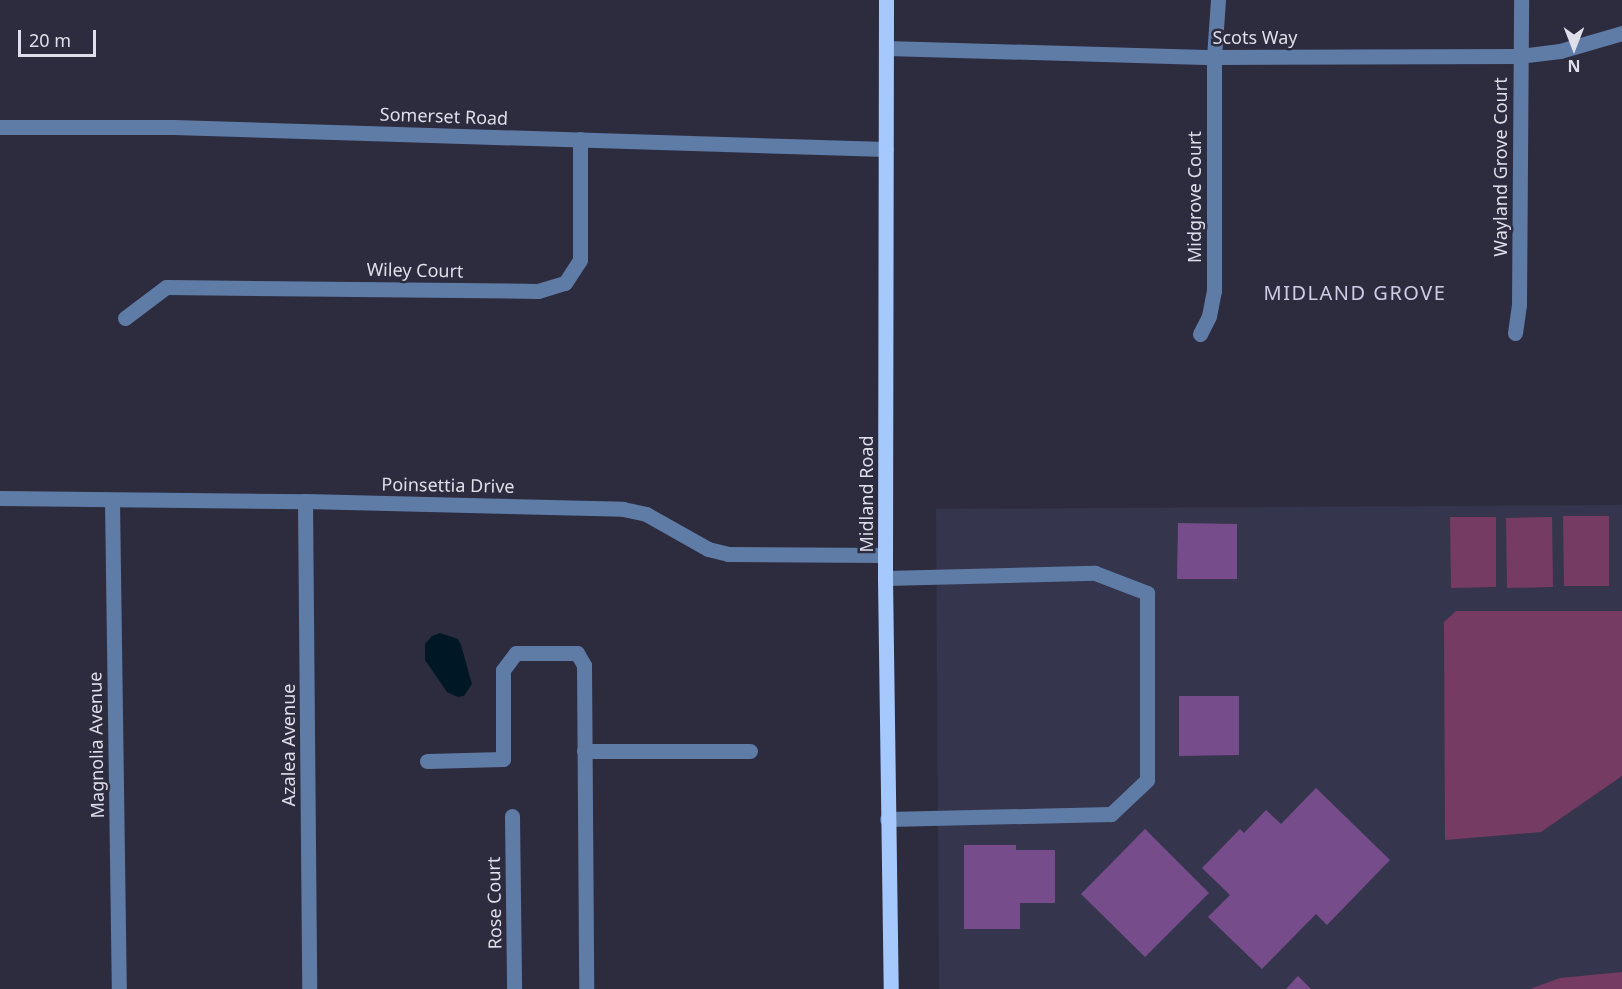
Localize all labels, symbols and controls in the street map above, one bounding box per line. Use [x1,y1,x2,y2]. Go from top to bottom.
scale bar [21,18,99,56]
north arrow [1544,18,1604,78]
street label: Scots Way [1213,26,1297,48]
text: 20 m [29,28,71,52]
text: N [1568,55,1581,77]
street label: Wayland Grove Court [1489,77,1511,257]
street label: Somerset Road [379,103,509,129]
street label: Midgrove Court [1183,131,1205,263]
street label: Wiley Court [366,258,464,282]
district label: MIDLAND GROVE [1264,280,1446,304]
street label: Midland Road [855,436,877,552]
street label: Poinsettia Drive [381,473,515,497]
street label: Magnolia Avenue [84,671,108,819]
street label: Azalea Avenue [277,684,299,806]
street label: Rose Court [482,856,506,950]

